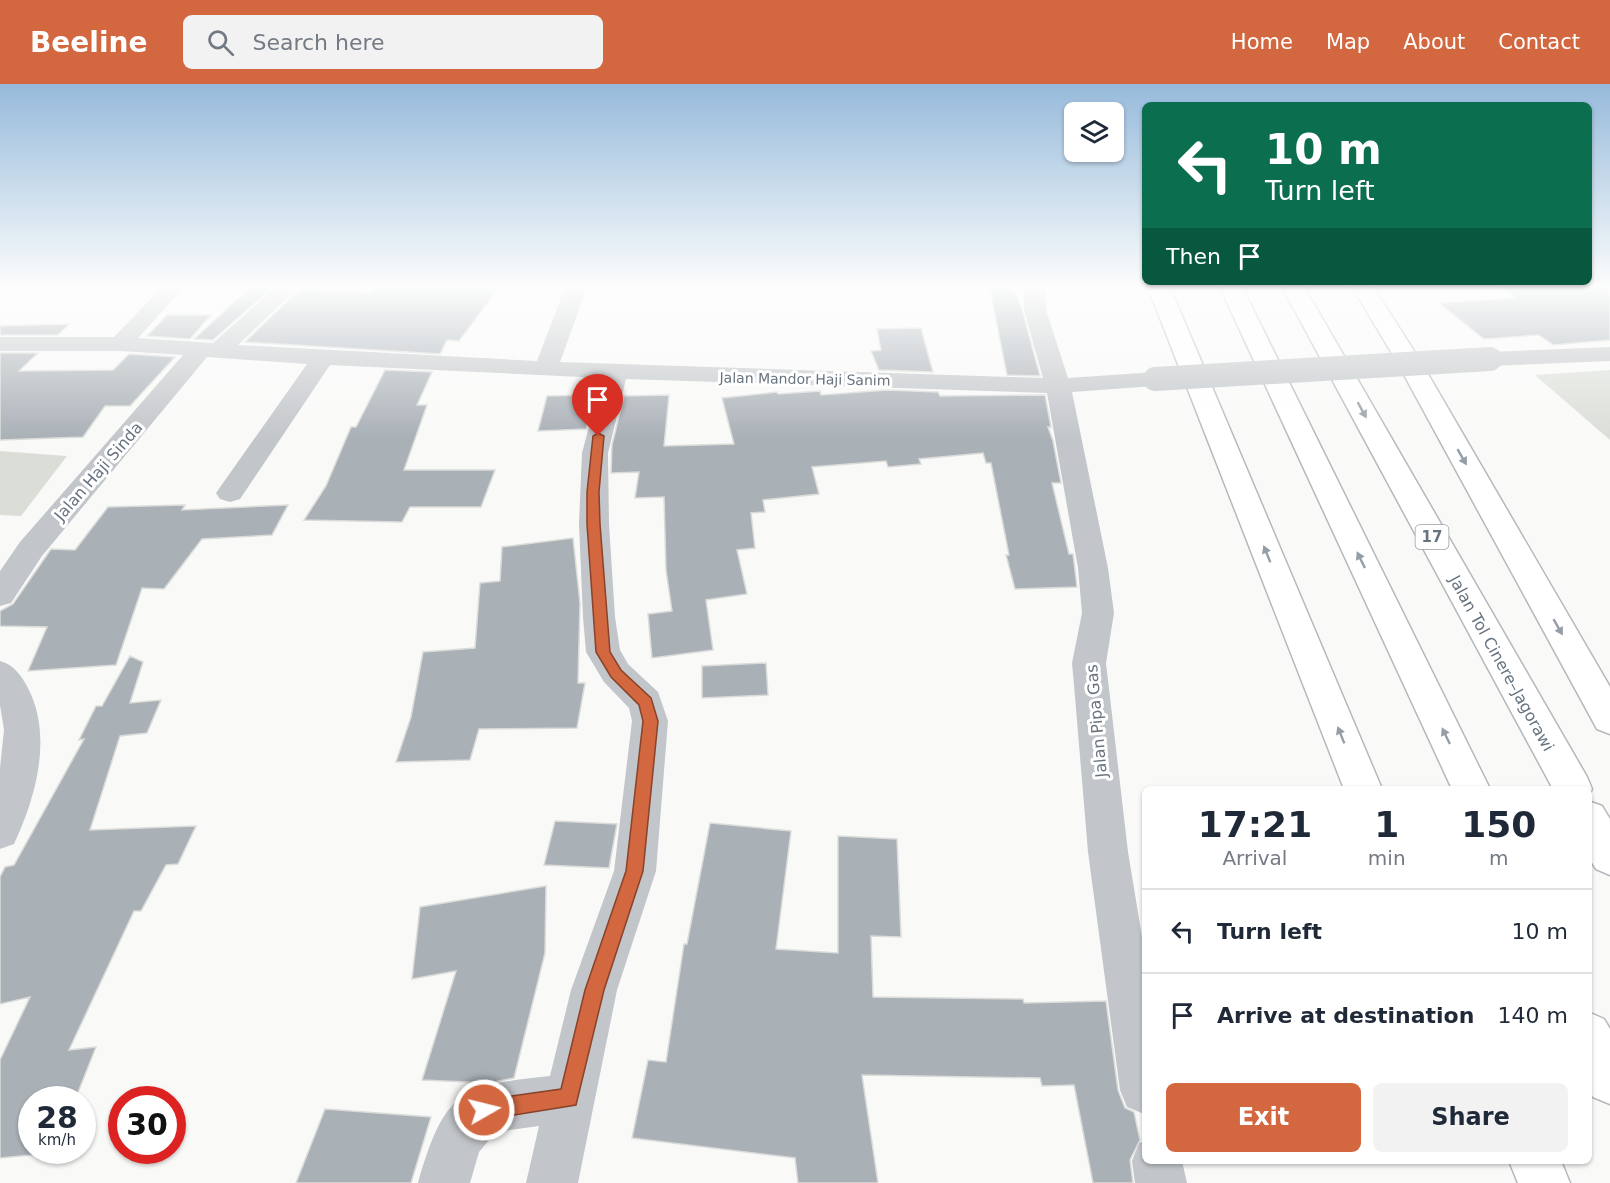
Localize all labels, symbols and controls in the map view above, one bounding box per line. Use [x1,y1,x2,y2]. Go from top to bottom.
search box [183,15,603,69]
text: Beeline [30,26,147,59]
icon: search [204,26,237,59]
text: Search here [252,30,385,55]
text: Home [1231,30,1293,54]
text: Map [1326,30,1370,54]
text: About [1403,30,1465,54]
text: Contact [1498,30,1580,54]
map controls [1064,102,1124,162]
button: layers [1064,102,1124,162]
text: 10 m [1265,125,1382,174]
icon: left [1166,126,1244,204]
text: Turn left [1265,175,1375,206]
icon: arrive [1233,240,1266,273]
text: Then [1166,244,1221,269]
street label: Jalan Mandor Haji Sanim [718,369,891,388]
pin [572,374,623,436]
icon: arrive [581,383,614,416]
one-way arrow [1356,401,1366,418]
street label: Jalan Haji Sinda [50,418,146,525]
one-way arrow [1456,449,1467,465]
road number: 17 [1416,525,1448,549]
one-way arrow [1262,545,1272,563]
one-way arrow [1357,552,1366,569]
street label: Jalan Tol Cinere–Jagorawi [1445,571,1558,755]
one-way arrow [1553,619,1563,636]
street label: Jalan Pipa Gas [1082,664,1111,779]
one-way arrow [1336,726,1345,744]
one-way arrow [1441,728,1450,745]
text: 17:21 [1198,804,1312,845]
text: 1 [1374,804,1399,845]
text: 150 [1461,804,1536,845]
text: Arrival [1222,846,1287,870]
text: min [1368,846,1406,870]
text: m [1489,846,1509,870]
icon: left [1166,915,1199,948]
text: Turn left [1217,919,1322,944]
text: 10 m [1512,919,1568,944]
icon: arrive [1166,999,1199,1032]
text: Arrive at destination [1217,1003,1474,1028]
text: 140 m [1498,1003,1568,1028]
position arrow [452,1078,516,1142]
button: Exit [1166,1083,1361,1152]
button: Share [1373,1083,1568,1152]
speed limit sign: 30 [108,1086,186,1164]
text: 28 [36,1100,78,1135]
text: km/h [38,1131,76,1149]

